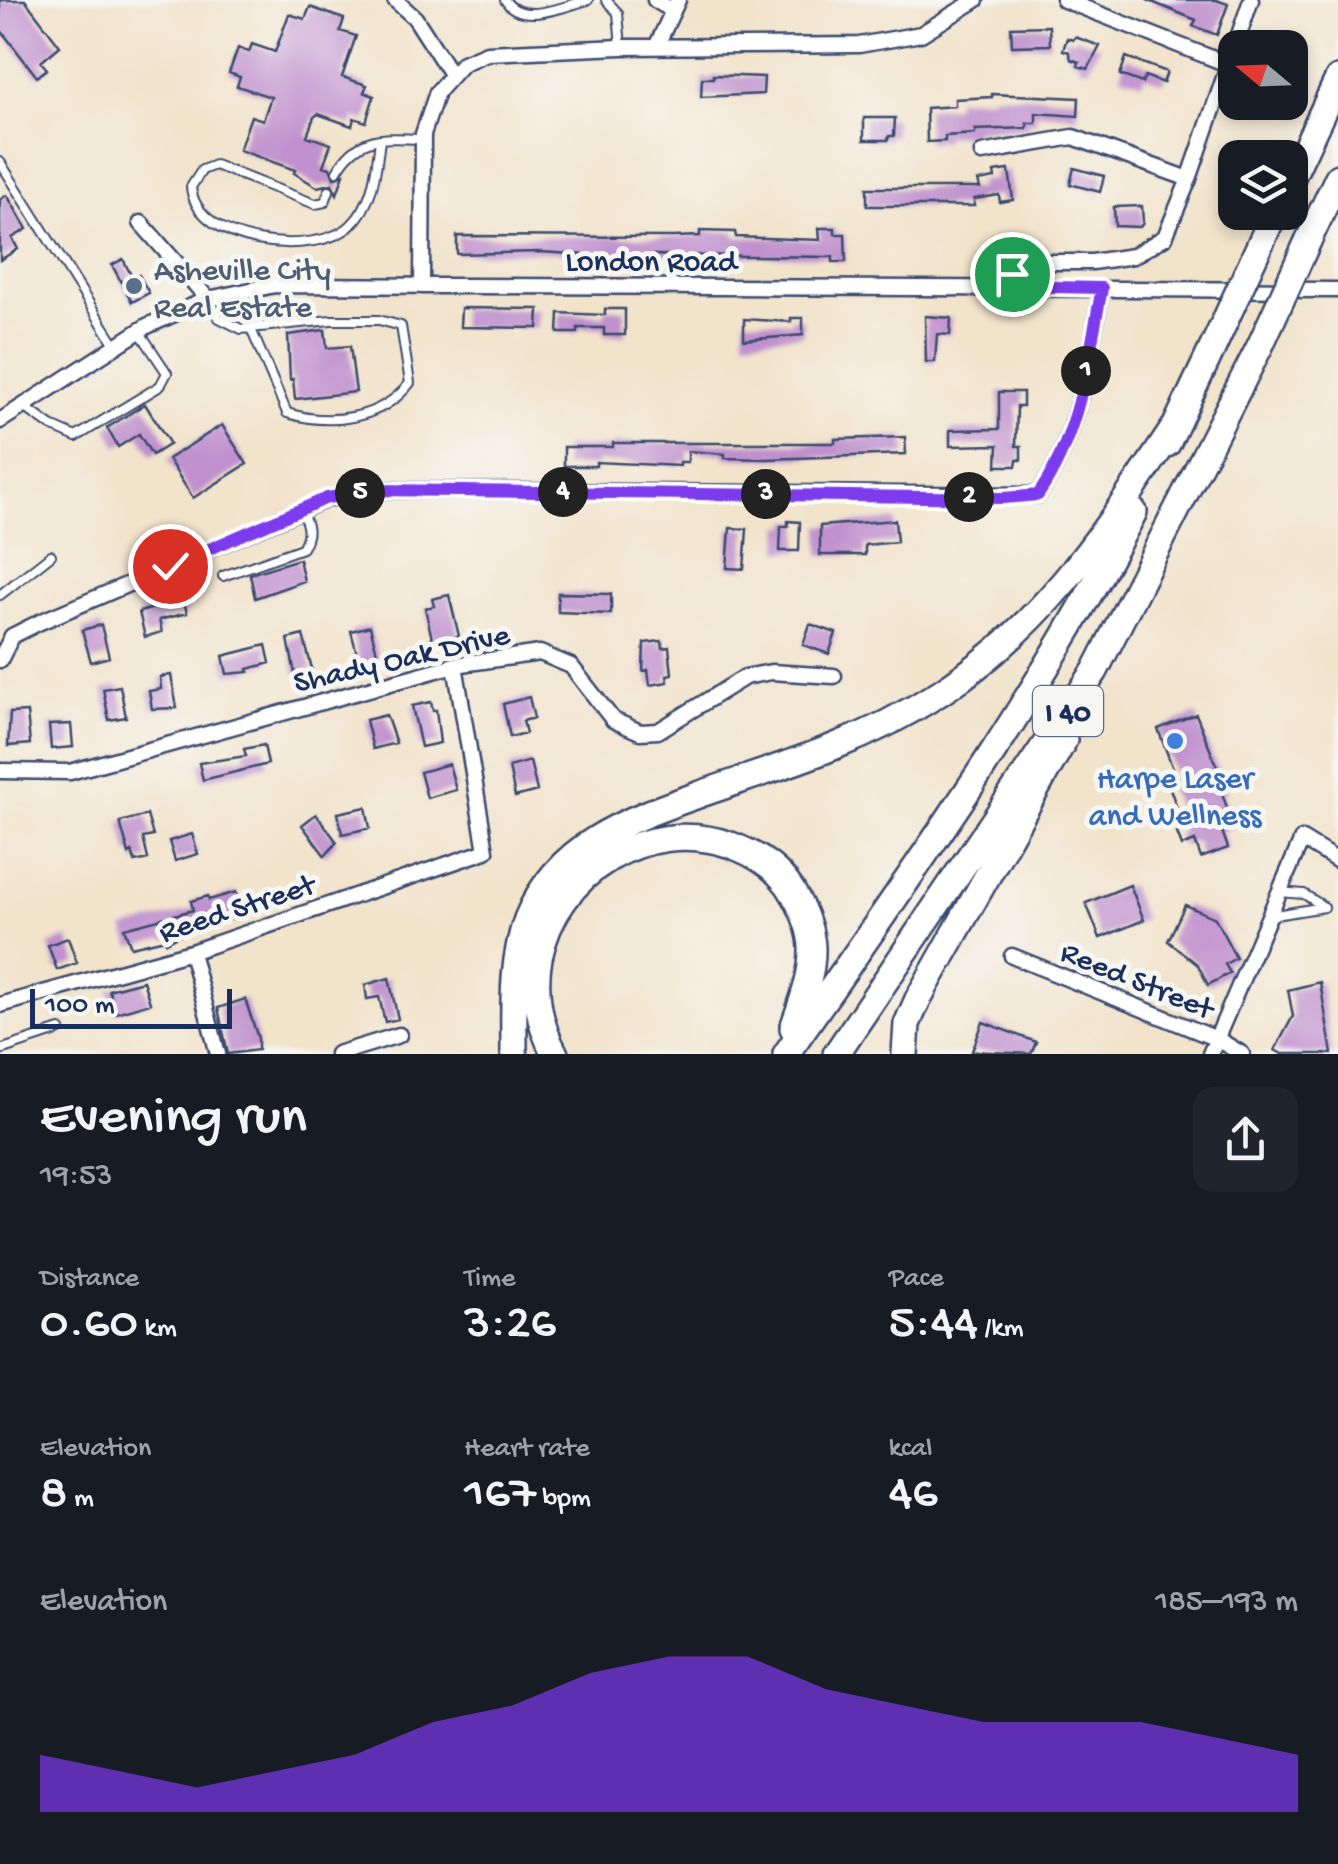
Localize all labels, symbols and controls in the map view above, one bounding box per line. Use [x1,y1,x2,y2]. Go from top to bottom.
north arrow [1218,30,1308,120]
map controls [1218,30,1308,230]
button: layers [1218,140,1308,230]
pin [970,232,1055,317]
street label: London Road [565,245,739,283]
icon: arrive [985,247,1040,302]
place label: Asheville City Real Estate [154,254,331,329]
marker: Asheville City Real Estate [123,275,145,297]
pin: 1 [1061,346,1111,396]
text: 1 [1080,354,1092,387]
pin: 4 [538,467,588,517]
pin: 5 [335,468,385,518]
pin: 3 [741,469,791,519]
pin: 2 [944,472,994,522]
text: 4 [556,475,570,508]
text: 5 [353,476,367,509]
text: 3 [759,477,773,510]
text: 2 [962,480,976,513]
pin [128,524,213,609]
icon: check [143,539,198,594]
street label: Shady Oak Drive [290,617,514,704]
road number: I 40 [1033,686,1103,736]
marker: Harpe Laser and Wellness [1164,730,1186,752]
place label: Harpe Laser and Wellness [1089,762,1262,837]
street label: Reed Street [155,867,323,954]
street label: Reed Street [1054,935,1221,1032]
scale bar [30,984,232,1028]
text: 100 m [45,990,115,1023]
button: share [1193,1087,1298,1192]
text: Evening run [40,1088,307,1152]
text: 19:53 [40,1158,112,1196]
text: Distance [40,1263,139,1296]
text: Time [464,1263,516,1296]
text: Pace [889,1263,944,1296]
text: 0.60 [40,1296,138,1355]
text: 3:26 [464,1296,556,1355]
text: 5:44 [889,1296,978,1355]
text: km [138,1313,177,1346]
text: /km [978,1313,1024,1346]
text: Elevation [40,1433,151,1466]
text: Heart rate [464,1433,590,1466]
text: kcal [889,1433,932,1466]
text: 8 [40,1466,67,1525]
text: 167 [464,1466,536,1525]
text: 46 [889,1466,938,1525]
text: m [67,1483,94,1516]
text: bpm [536,1483,591,1516]
text: Elevation [40,1584,167,1622]
text: 185–193 m [1155,1584,1298,1622]

